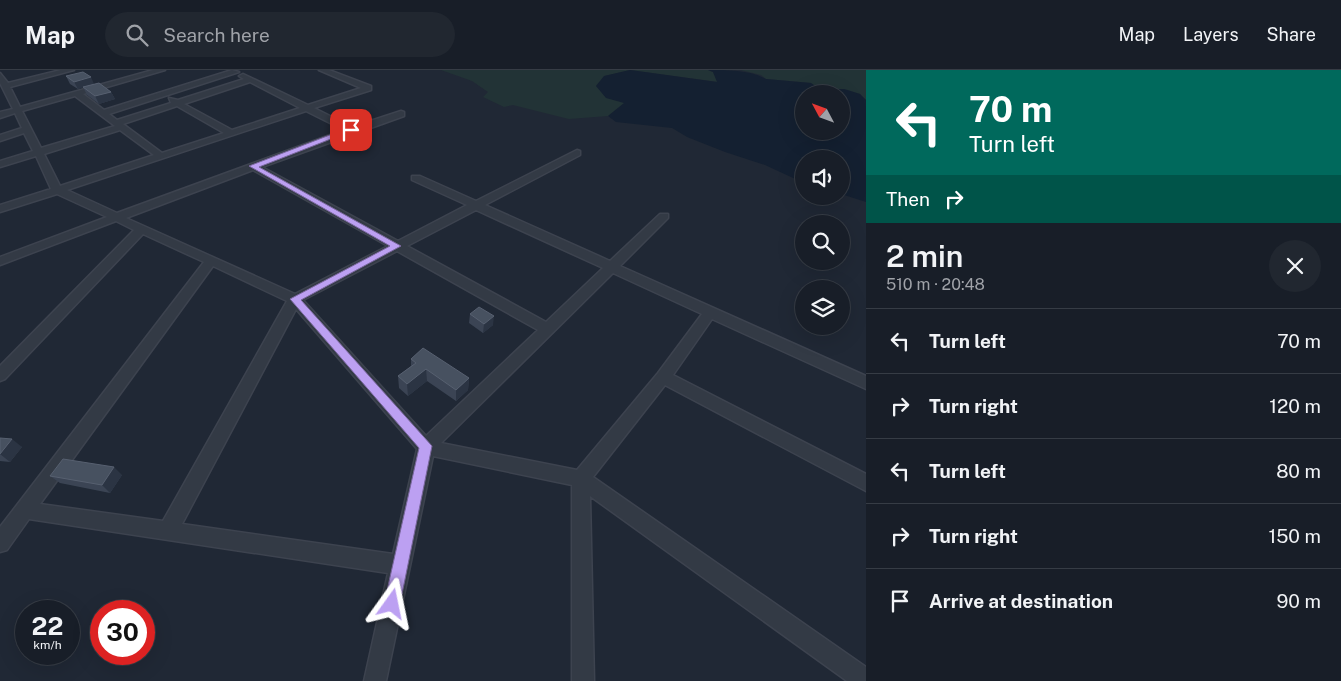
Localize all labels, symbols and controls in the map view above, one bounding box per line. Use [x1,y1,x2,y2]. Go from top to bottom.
search box [105,12,455,57]
text: Map [25,21,75,49]
icon: search [123,21,151,49]
text: Search here [163,24,270,46]
text: Map [1119,24,1155,45]
text: Layers [1183,24,1239,45]
text: Share [1267,24,1316,45]
north arrow [795,85,850,140]
map controls [795,85,850,335]
text: 70 m [969,89,1052,130]
icon: left [886,90,951,155]
pin [330,109,372,151]
icon: arrive [337,116,365,144]
text: Turn left [969,131,1055,157]
button: sound [795,150,850,205]
icon: right [940,185,968,213]
text: Then [886,188,930,210]
button: search [795,215,850,270]
text: 2 min [886,238,963,274]
button: close [1269,240,1321,292]
text: 510 m · 20:48 [886,275,985,294]
button: layers [795,280,850,335]
icon: left [886,327,914,355]
text: Turn left [929,330,1006,352]
text: 70 m [1277,330,1321,352]
icon: right [886,392,914,420]
text: Turn right [929,395,1018,417]
text: 120 m [1269,395,1321,417]
icon: left [886,457,914,485]
text: Turn left [929,460,1006,482]
text: 80 m [1276,460,1321,482]
icon: right [886,522,914,550]
text: Turn right [929,525,1018,547]
text: 150 m [1268,525,1321,547]
position arrow [365,577,417,629]
icon: arrive [886,587,914,615]
text: Arrive at destination [929,590,1113,612]
text: 90 m [1277,590,1321,612]
speed limit sign: 30 [90,600,155,665]
text: 22 [32,611,63,641]
text: km/h [33,638,62,652]

